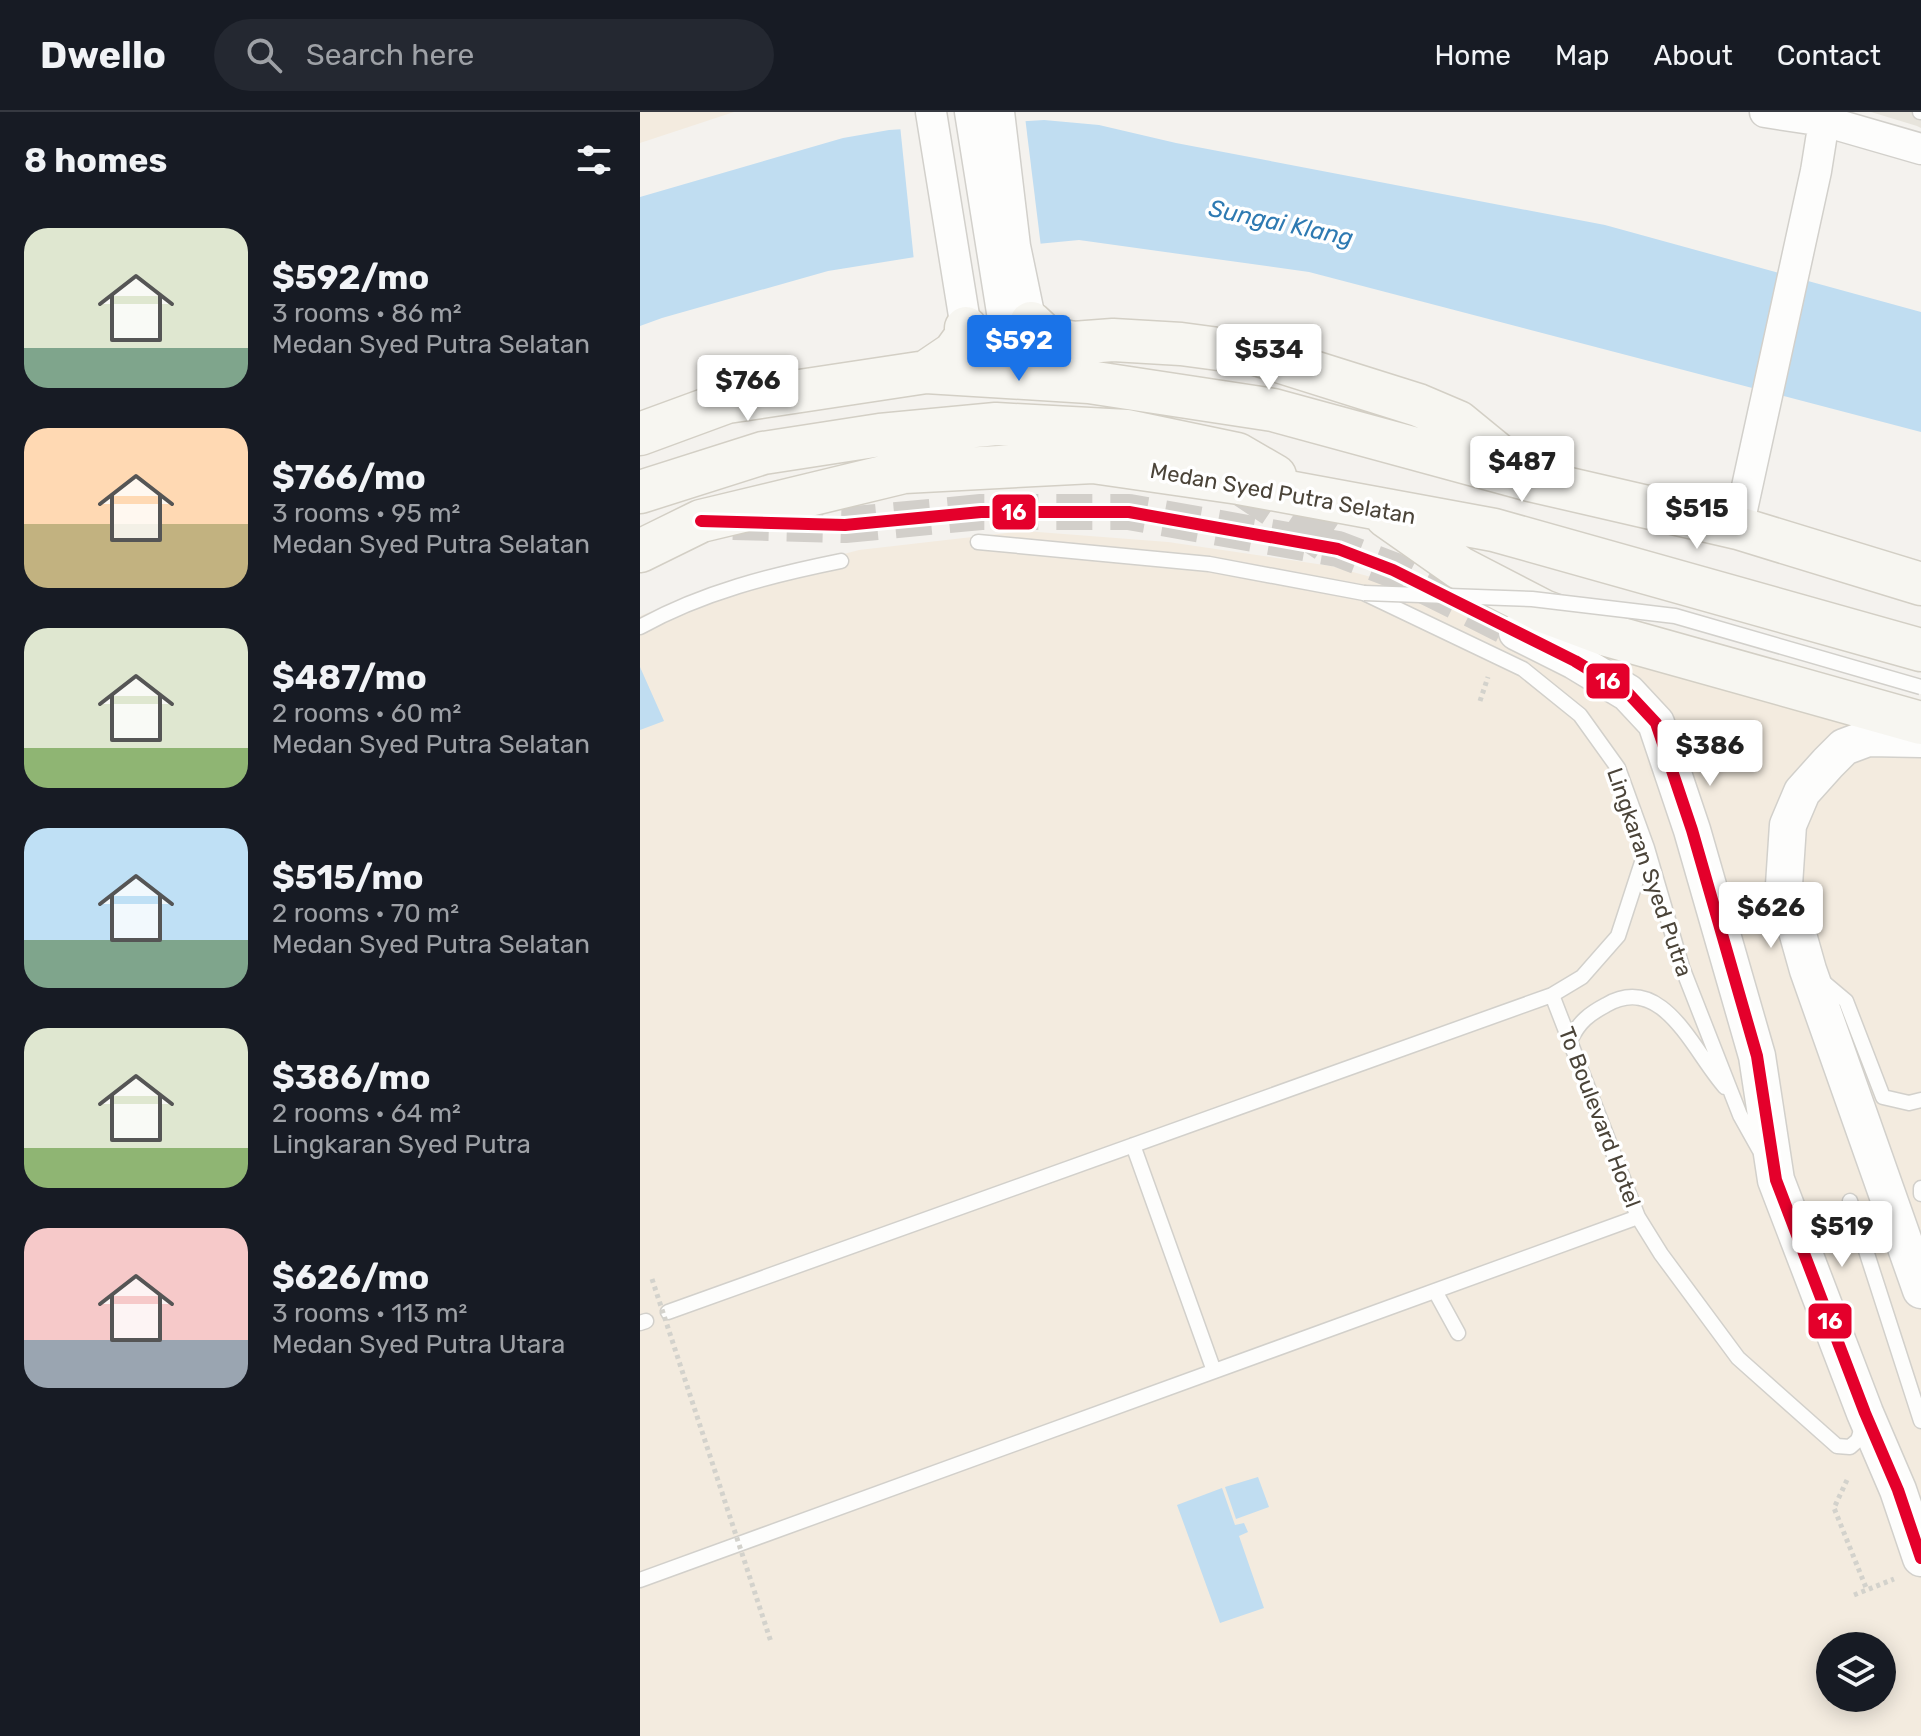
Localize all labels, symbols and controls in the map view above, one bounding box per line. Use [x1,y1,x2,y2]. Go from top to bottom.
search box [214,19,774,91]
text: Dwello [40,32,166,78]
icon: search [242,33,286,77]
text: Search here [306,37,474,73]
text: Home [1434,39,1511,72]
text: Map [1555,39,1609,72]
text: About [1653,39,1733,72]
text: Contact [1777,39,1881,72]
icon: filters [572,138,616,182]
text: 8 homes [24,140,167,181]
water label: Sungai Klang [1206,194,1356,252]
text: $592/mo [272,257,429,298]
icon: home [88,260,184,356]
text: 3 rooms · 86 m² [272,298,462,329]
pin: $592 [972,315,1066,383]
pin: $534 [1222,324,1316,392]
text: $592 [985,325,1053,356]
text: Medan Syed Putra Selatan [272,329,590,360]
text: $534 [1234,334,1304,365]
pin: $766 [701,355,795,423]
text: $766 [715,365,781,396]
pin: $487 [1475,436,1569,504]
text: $487 [1488,446,1556,477]
text: $766/mo [272,457,426,498]
street label: Medan Syed Putra Selatan [1148,457,1418,530]
icon: home [88,460,184,556]
pin: $515 [1650,483,1744,551]
line badge: 16 [991,493,1037,531]
text: $515 [1665,493,1729,524]
text: 3 rooms · 95 m² [272,498,460,529]
text: 16 [1001,499,1027,526]
text: Medan Syed Putra Selatan [272,529,590,560]
text: $487/mo [272,657,427,698]
icon: home [88,660,184,756]
line badge: 16 [1585,662,1631,700]
text: 16 [1595,668,1621,695]
text: 2 rooms · 60 m² [272,698,461,729]
pin: $386 [1663,720,1757,788]
text: Medan Syed Putra Selatan [272,729,590,760]
text: $386 [1675,730,1745,761]
street label: Lingkaran Syed Putra [1601,764,1698,980]
text: $515/mo [272,857,424,898]
icon: home [88,860,184,956]
pin: $626 [1724,882,1818,950]
text: $626 [1737,892,1805,923]
text: 2 rooms · 70 m² [272,898,459,929]
text: Medan Syed Putra Selatan [272,929,590,960]
street label: To Boulevard Hotel [1553,1023,1646,1211]
text: $386/mo [272,1057,431,1098]
icon: home [88,1060,184,1156]
text: 2 rooms · 64 m² [272,1098,461,1129]
text: Lingkaran Syed Putra [272,1129,531,1160]
pin: $519 [1795,1201,1889,1269]
text: $519 [1810,1211,1874,1242]
text: $626/mo [272,1257,429,1298]
icon: home [88,1260,184,1356]
text: 3 rooms · 113 m² [272,1298,467,1329]
line badge: 16 [1807,1302,1853,1340]
text: 16 [1817,1308,1843,1335]
text: Medan Syed Putra Utara [272,1329,565,1360]
map controls [1816,1632,1896,1712]
button: layers [1816,1632,1896,1712]

